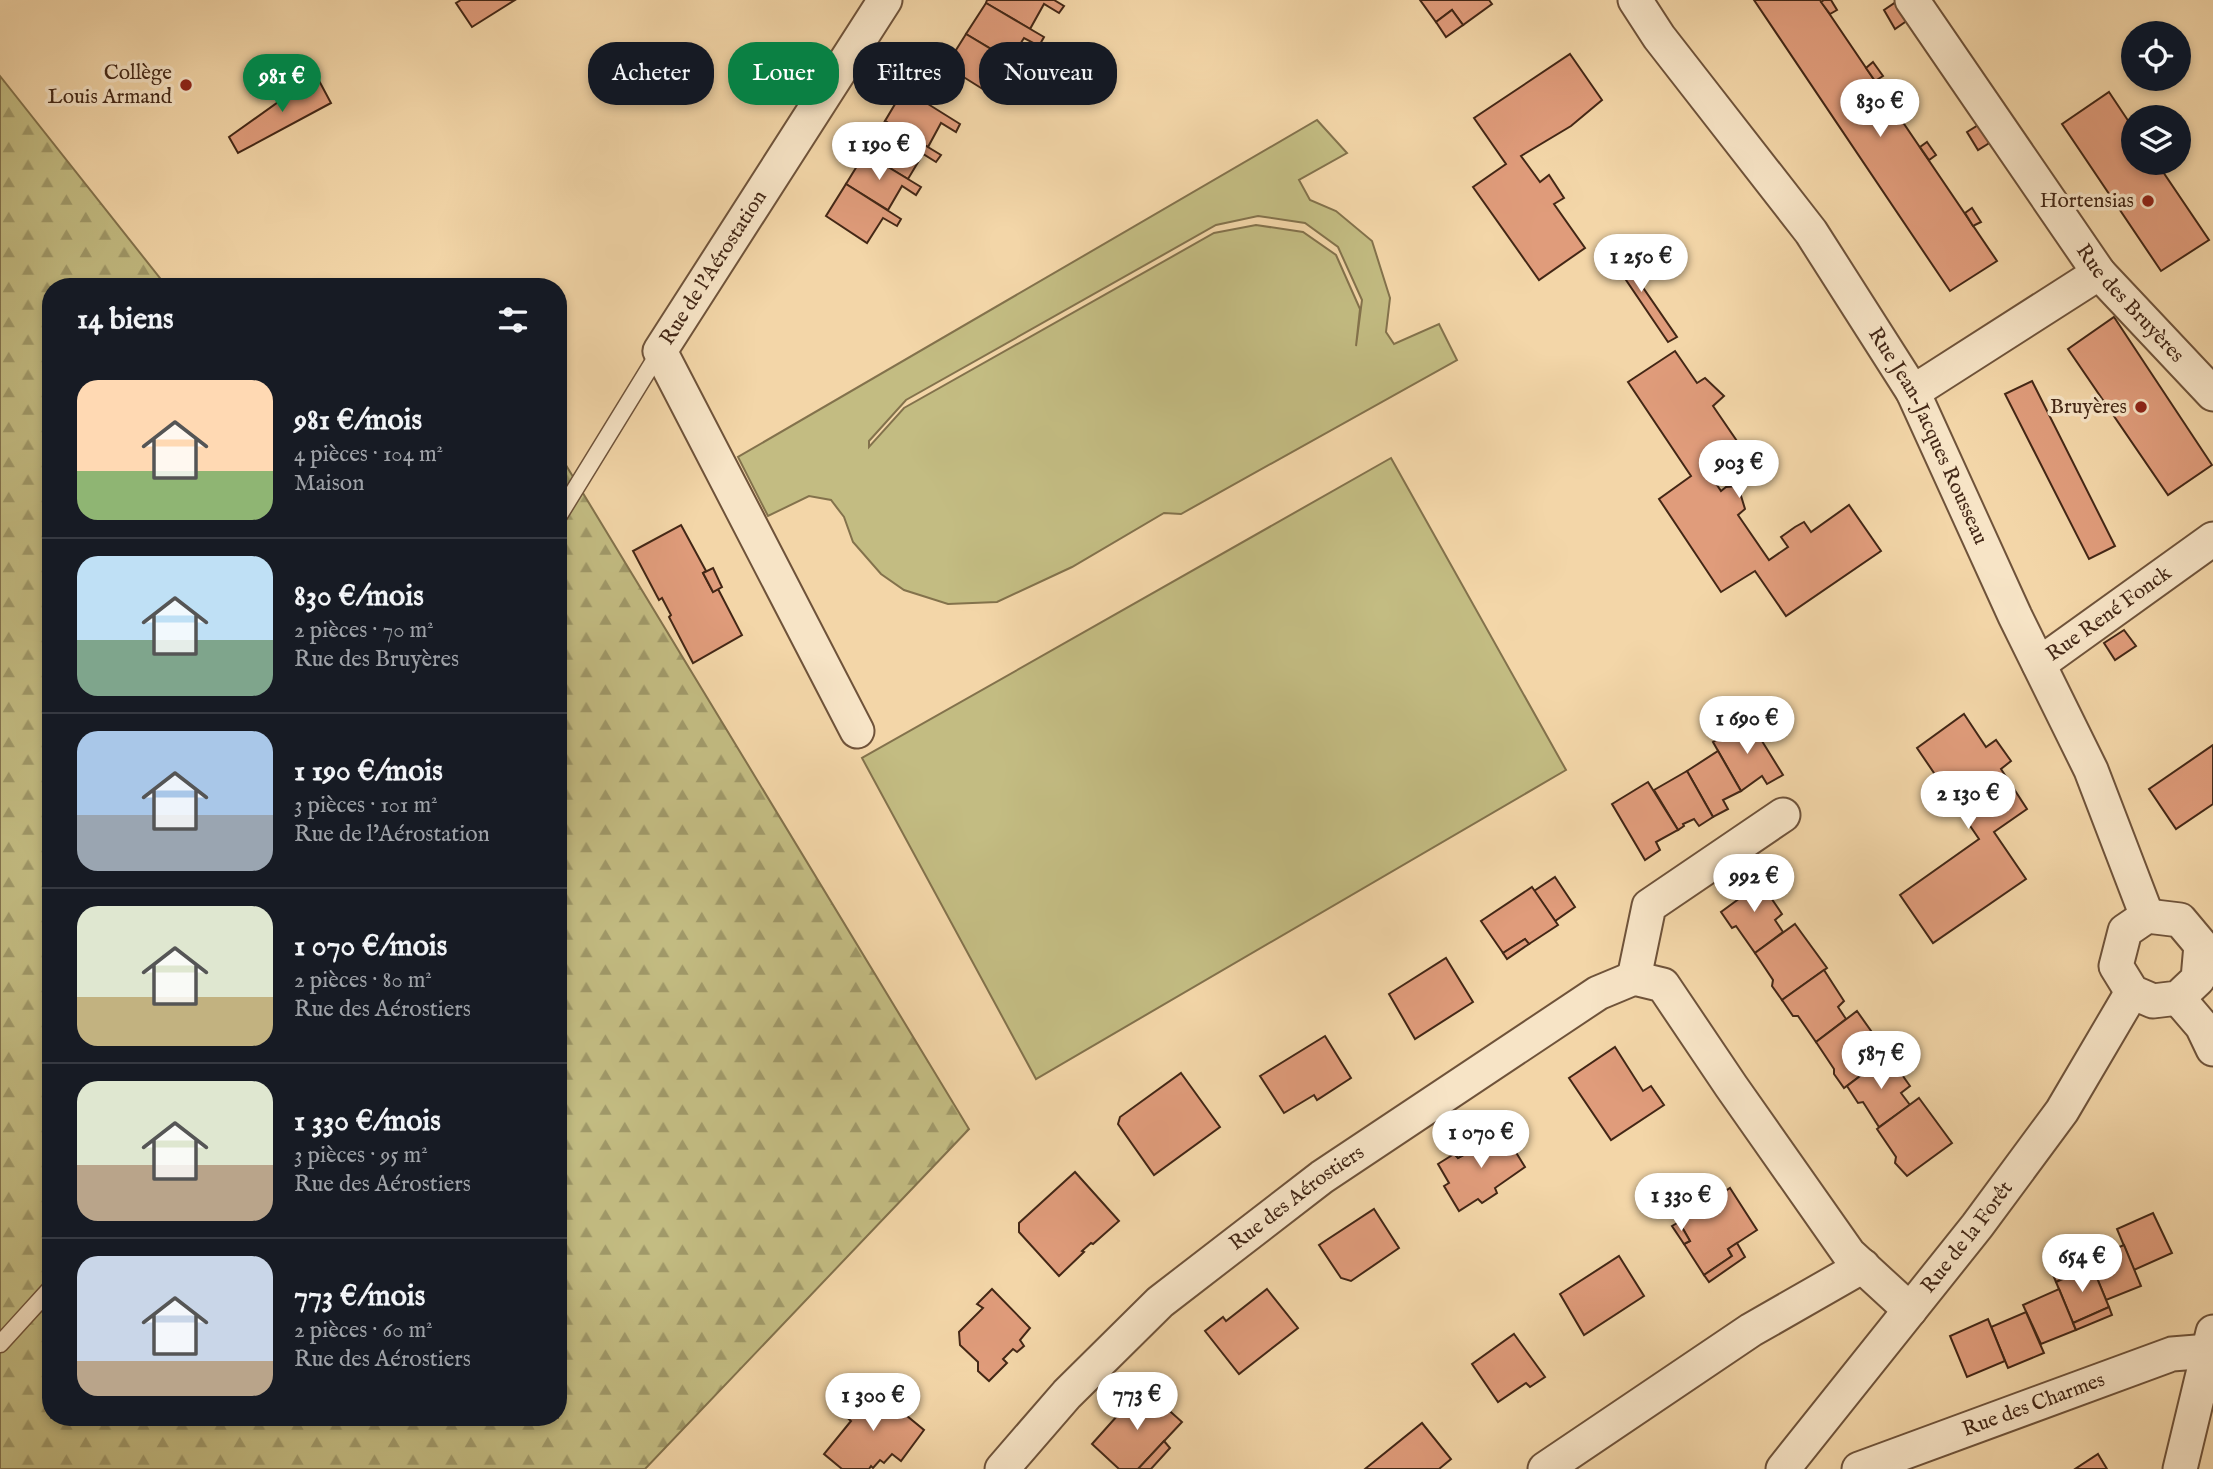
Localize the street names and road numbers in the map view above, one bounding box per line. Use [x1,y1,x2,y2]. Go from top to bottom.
street label: Rue de l'Aérostation [654,185,773,350]
street label: Rue des Bruyères [2070,239,2190,369]
street label: Rue Jean-Jacques Rousseau [1862,322,1994,549]
street label: Rue René Fonck [2041,559,2177,668]
street label: Rue des Aérostiers [1224,1139,1370,1257]
street label: Rue de la Forêt [1915,1176,2019,1299]
street label: Rue des Charmes [1959,1366,2109,1443]

